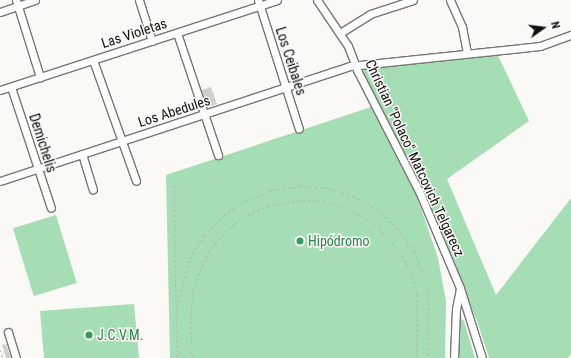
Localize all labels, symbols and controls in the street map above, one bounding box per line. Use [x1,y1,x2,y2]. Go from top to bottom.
north arrow [523,8,563,48]
street label: Las Violetas [99,14,169,52]
text: N [548,20,562,30]
street label: Los Ceibales [272,25,310,97]
street label: Christian "Polaco" Matcovich Telgarecz [362,57,468,259]
street label: Los Abedules [136,91,212,131]
street label: Demichelis [26,111,60,175]
place label: Hipódromo [308,233,369,249]
marker: Hipódromo [295,236,305,246]
place label: J.C.V.M. [97,327,143,343]
marker: J.C.V.M. [84,330,94,340]

